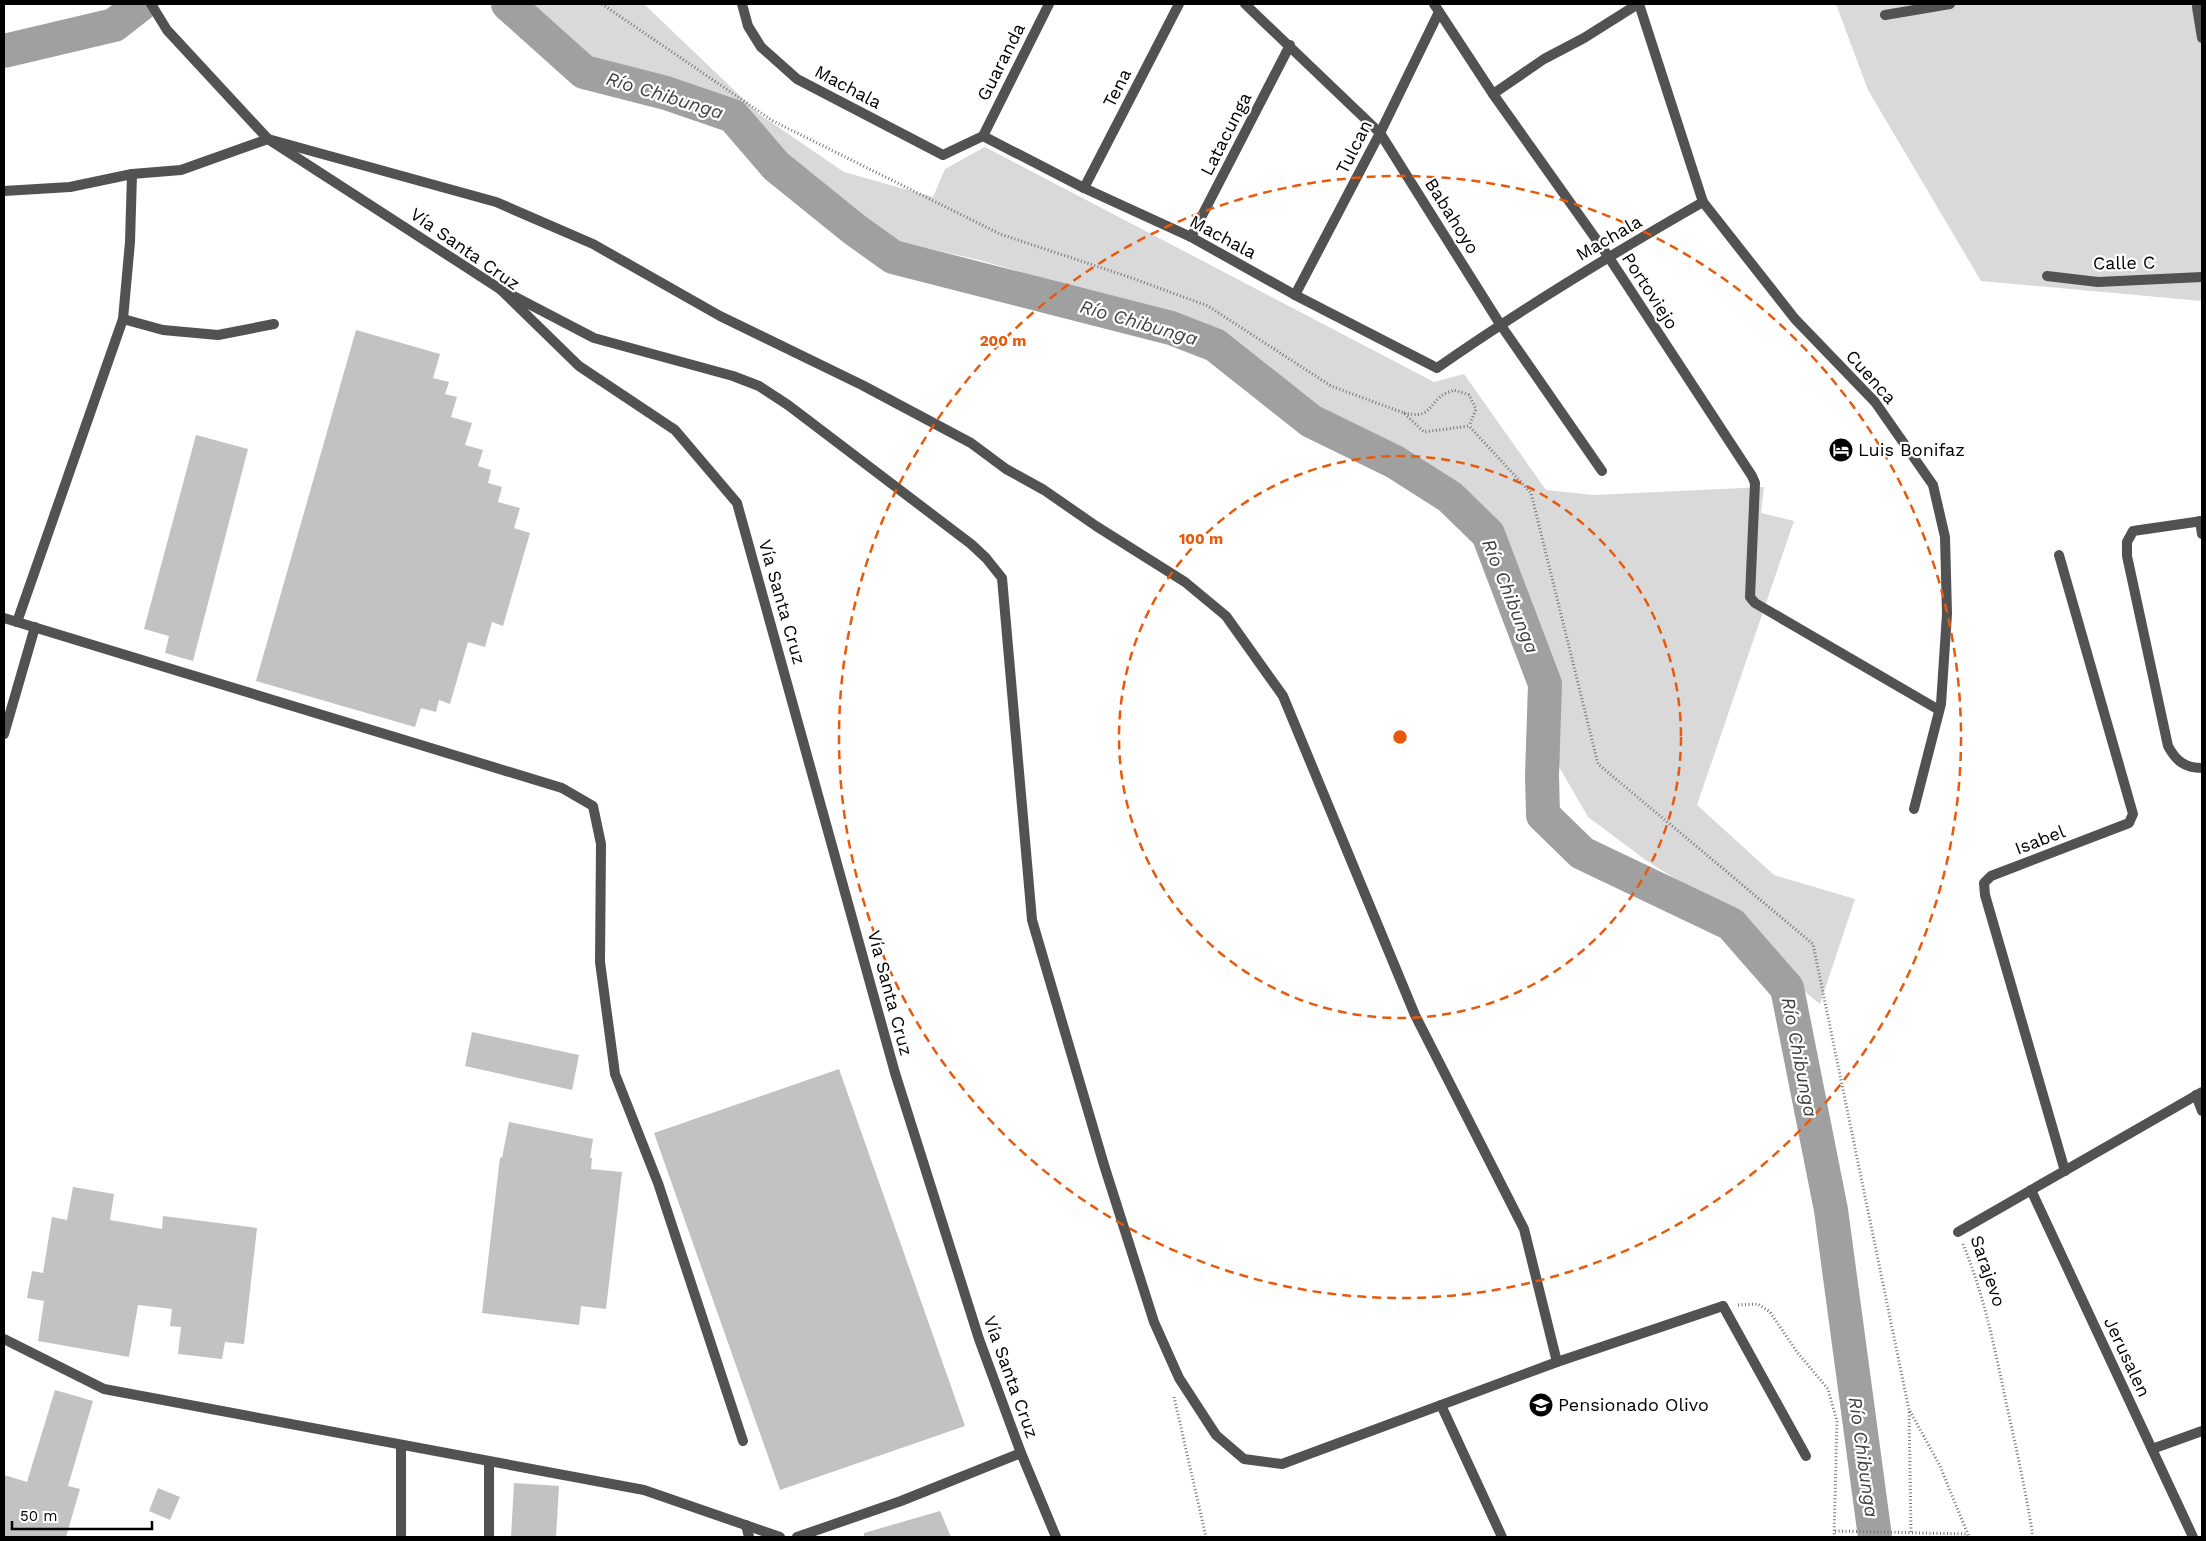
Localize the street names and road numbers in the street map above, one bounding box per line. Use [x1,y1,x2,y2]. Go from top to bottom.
street label: Guaranda [972,19,1029,104]
street label: Machala [811,60,885,113]
street label: Tena [1098,65,1135,111]
street label: Latacunga [1196,89,1255,179]
street label: Tulcan [1331,116,1376,177]
street label: Babahoyo [1421,174,1484,257]
street label: Vía Santa Cruz [407,203,524,294]
street label: Machala [1186,210,1260,263]
street label: Machala [1572,210,1645,265]
street label: Portoviejo [1618,249,1683,333]
street label: Calle C [2093,251,2155,274]
street label: Cuenca [1842,345,1901,408]
street label: Vía Santa Cruz [755,537,810,667]
street label: Isabel [2012,820,2068,859]
street label: Vía Santa Cruz [864,928,917,1058]
street label: Sarajevo [1967,1232,2010,1309]
street label: Vía Santa Cruz [980,1313,1043,1441]
street label: Jerusalen [2100,1314,2155,1400]

